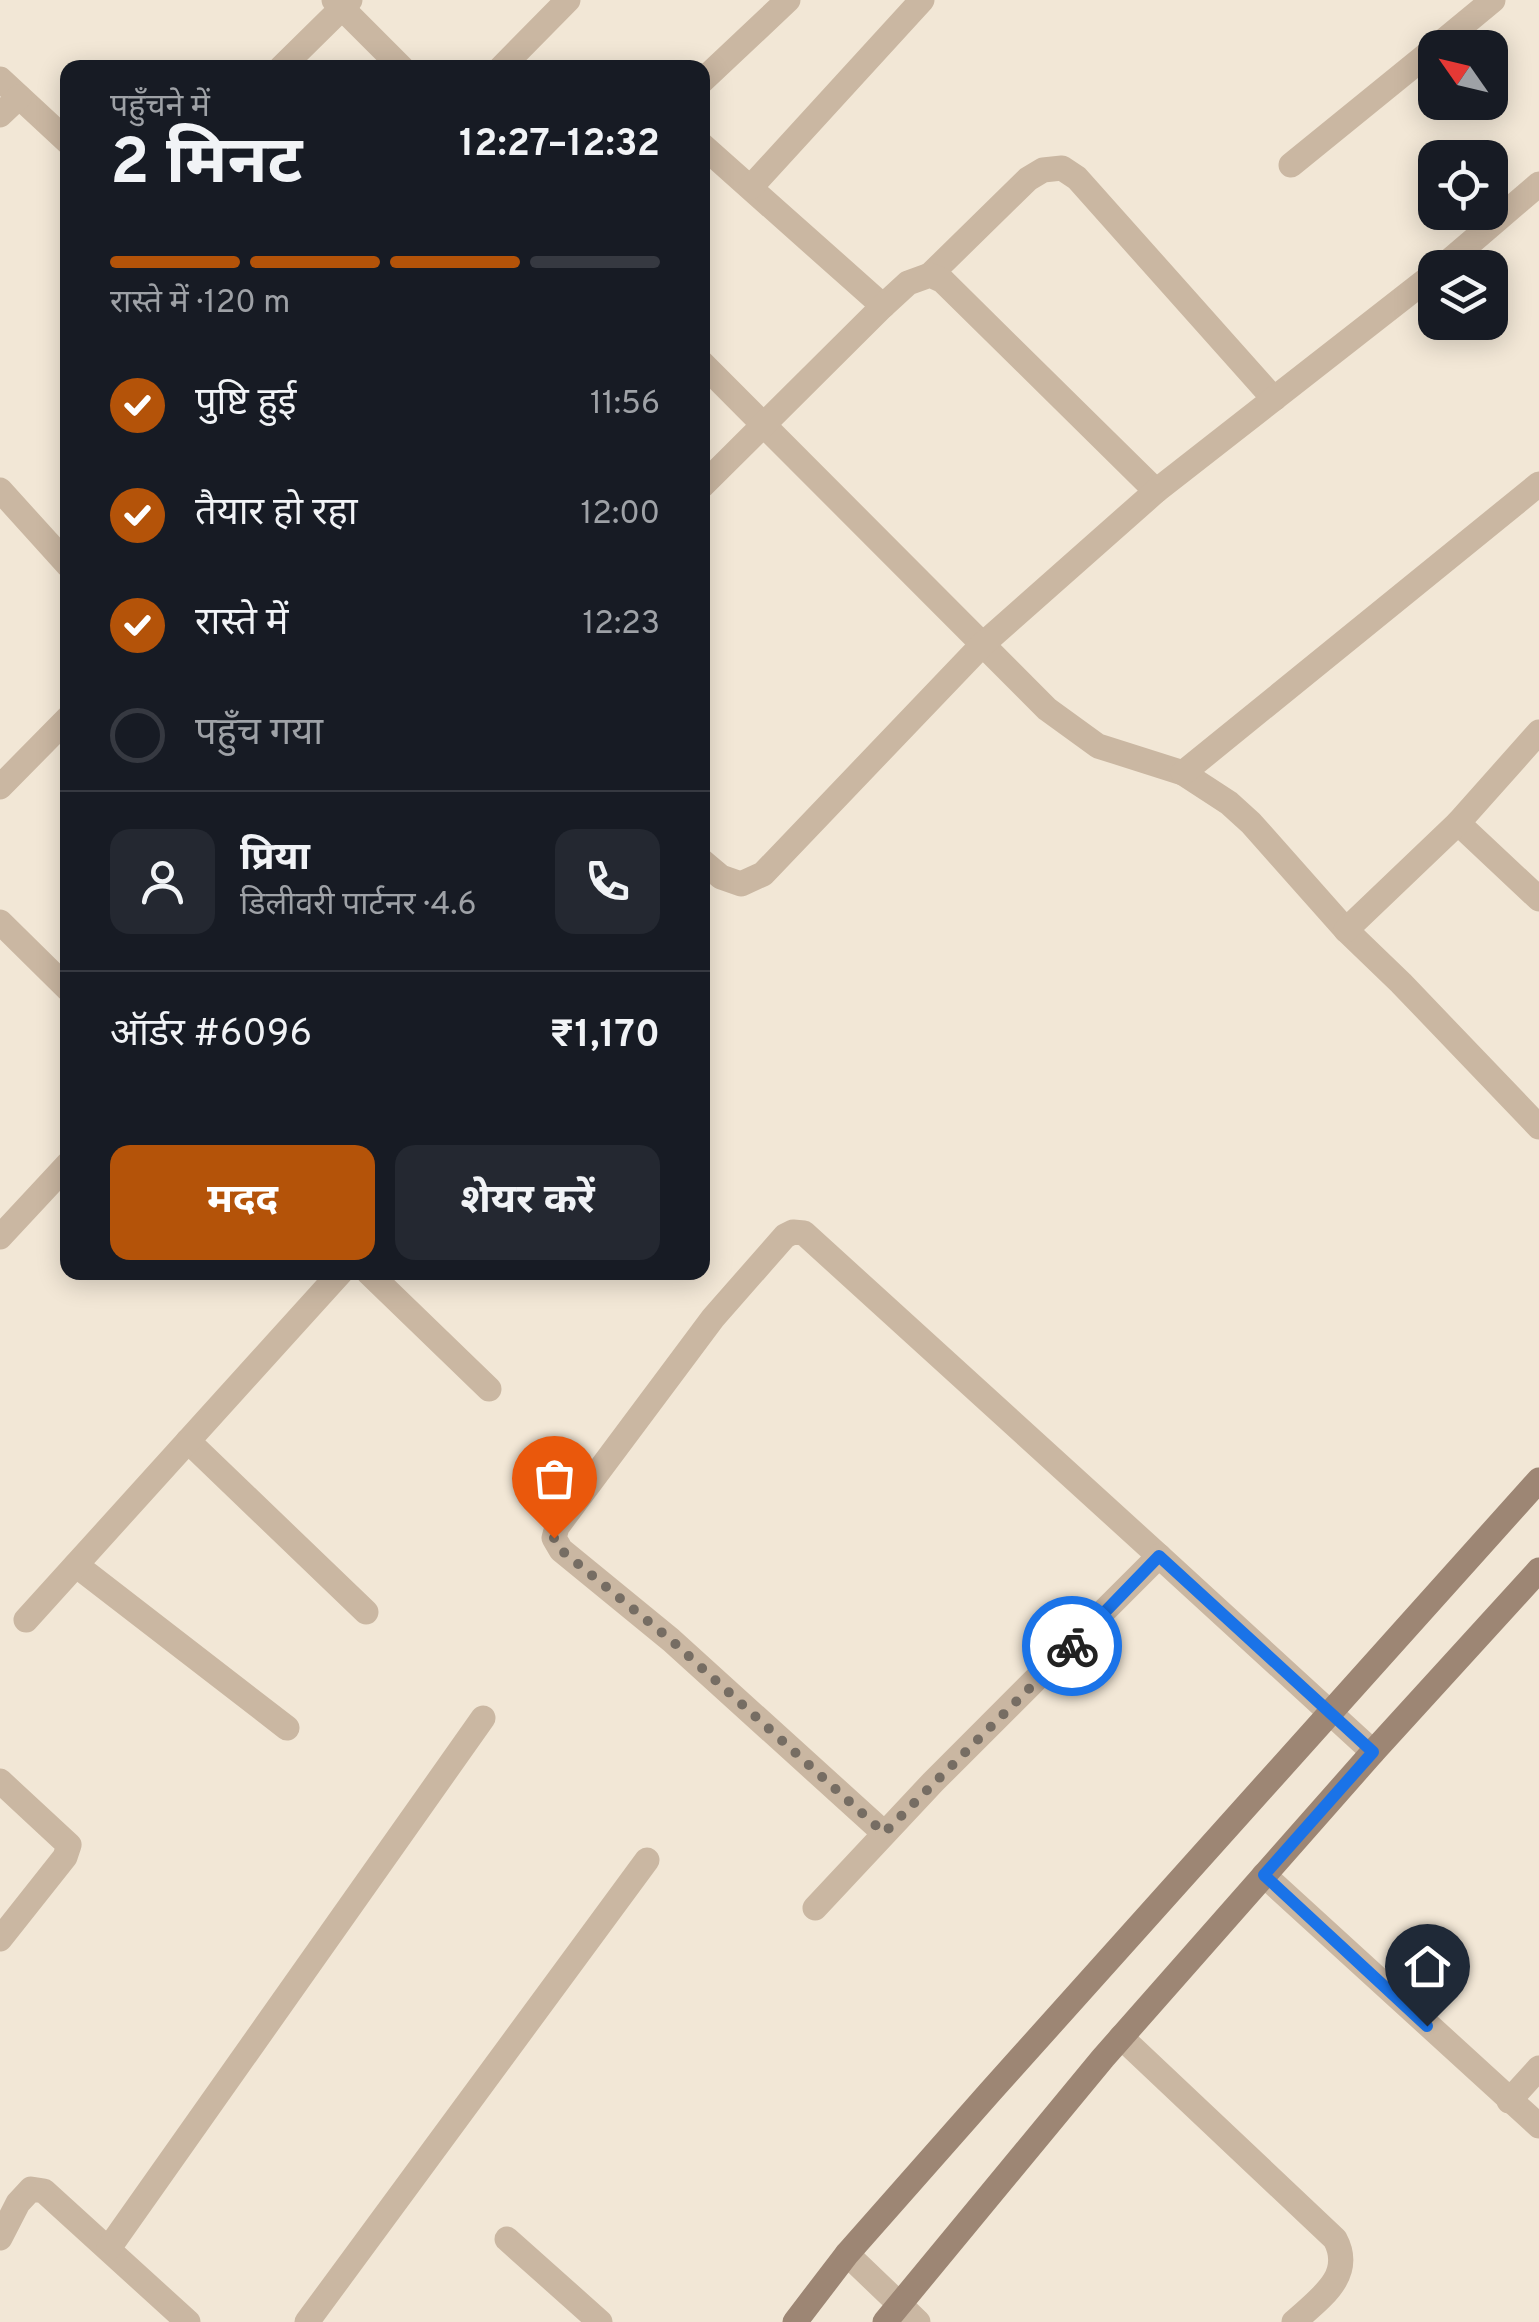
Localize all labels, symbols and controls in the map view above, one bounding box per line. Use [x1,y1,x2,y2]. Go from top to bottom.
north arrow [1418,30,1508,120]
map controls [1418,30,1508,340]
text: पहुँचने में [110,88,210,128]
text: 12:27–12:32 [459,121,660,170]
text: 2 मिनट [110,125,302,207]
button: locate [1418,140,1508,230]
button: layers [1418,250,1508,340]
text: रास्ते में · 120 m [110,284,290,324]
icon: check [110,378,165,433]
text: पुष्टि हुई [195,380,296,429]
text: 11:56 [590,385,660,425]
icon: check [110,488,165,543]
text: तैयार हो रहा [195,490,358,539]
text: 12:00 [580,495,660,535]
icon: check [110,598,165,653]
text: रास्ते में [195,600,288,649]
text: 12:23 [582,605,660,645]
text: पहुँच गया [195,710,323,759]
button: person [110,829,215,934]
button: phone [555,829,660,934]
text: प्रिया [240,835,310,884]
text: डिलीवरी पार्टनर · 4.6 [240,886,477,926]
text: ऑर्डर #6096 [110,1011,312,1060]
text: ₹1,170 [549,1012,660,1061]
button: मदद [110,1145,375,1260]
button: शेयर करें [395,1145,660,1260]
pin [512,1436,597,1539]
icon: bag [527,1451,582,1506]
courier [1022,1596,1122,1696]
icon: bike [1045,1619,1100,1674]
pin [1385,1924,1470,2027]
icon: home [1400,1939,1455,1994]

